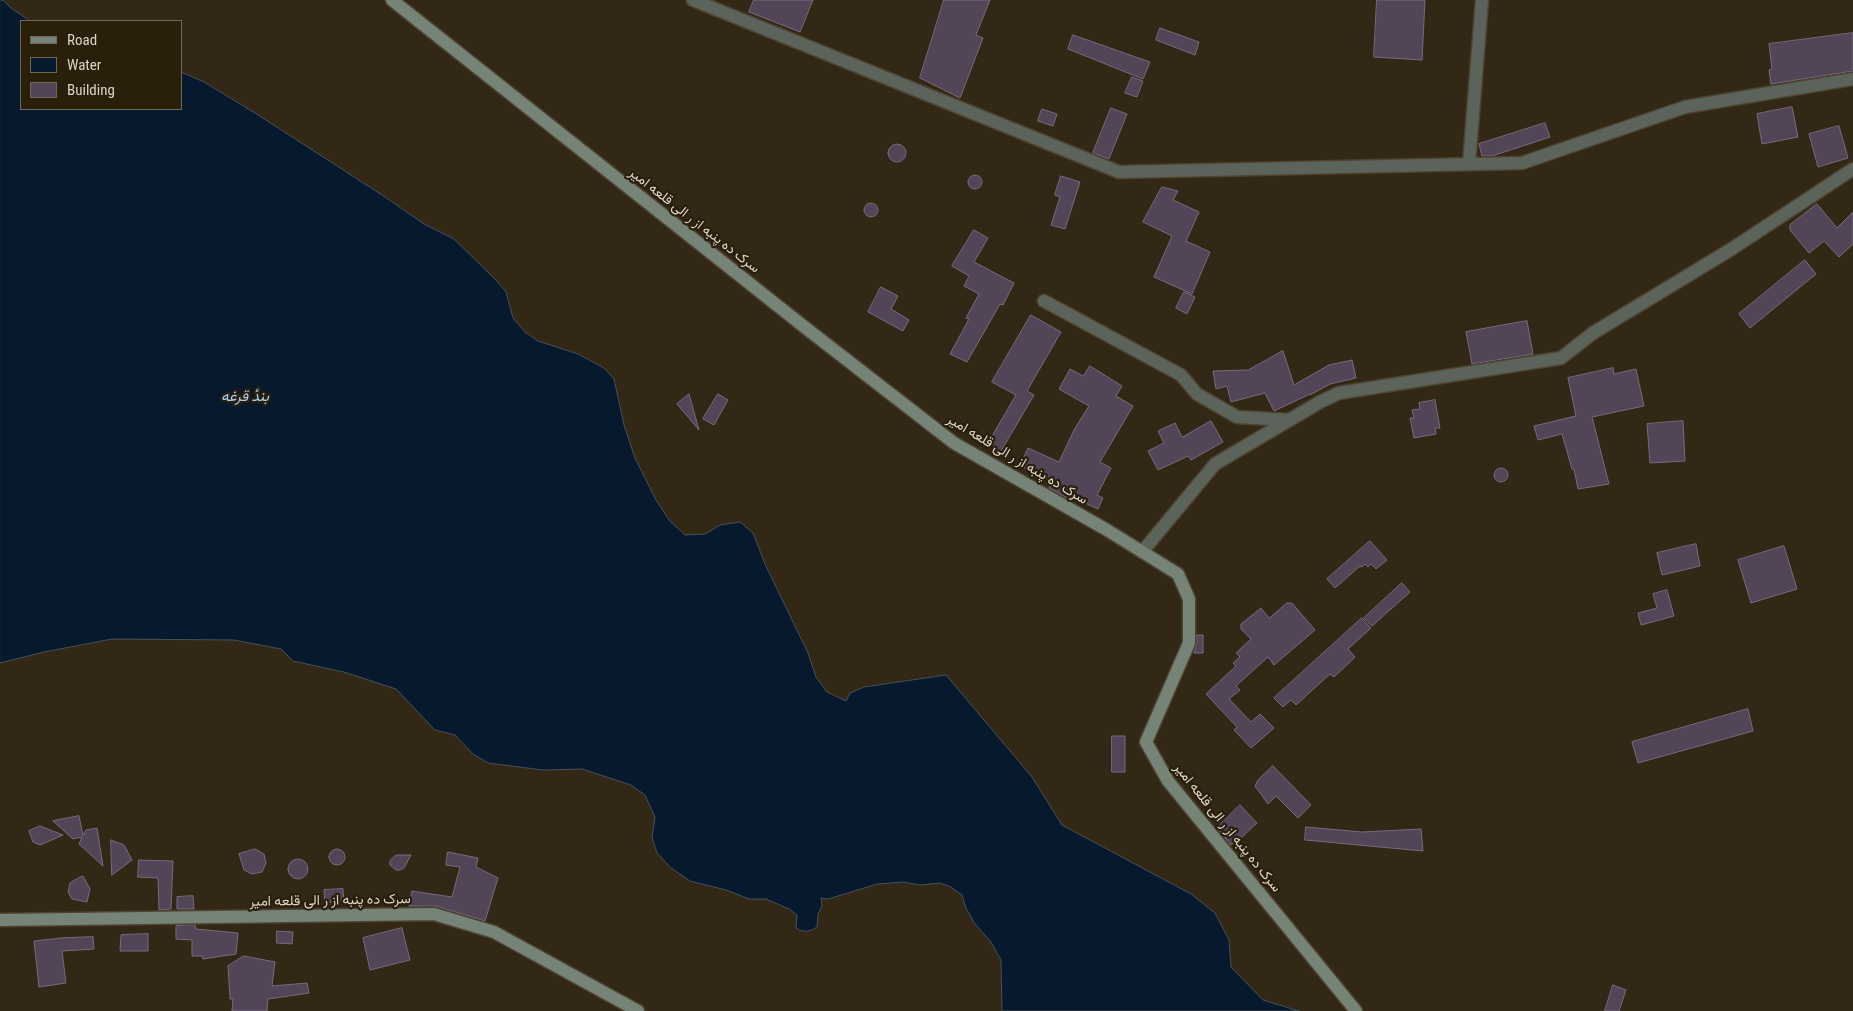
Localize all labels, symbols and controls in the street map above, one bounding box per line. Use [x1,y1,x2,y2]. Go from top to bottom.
legend [20,20,182,110]
text: Road [67,31,97,49]
text: Water [67,56,101,74]
text: Building [67,81,115,99]
street label: سرک ده پنبه از ر الی قلعه امیر [625,165,763,277]
water label: بندٔ قرغه [221,388,269,406]
street label: سرک ده پنبه از ر الی قلعه امیر [944,411,1090,509]
street label: سرک ده پنبه از ر الی قلعه امیر [1170,760,1284,896]
street label: سرک ده پنبه از ر الی قلعه امیر [249,891,411,911]

